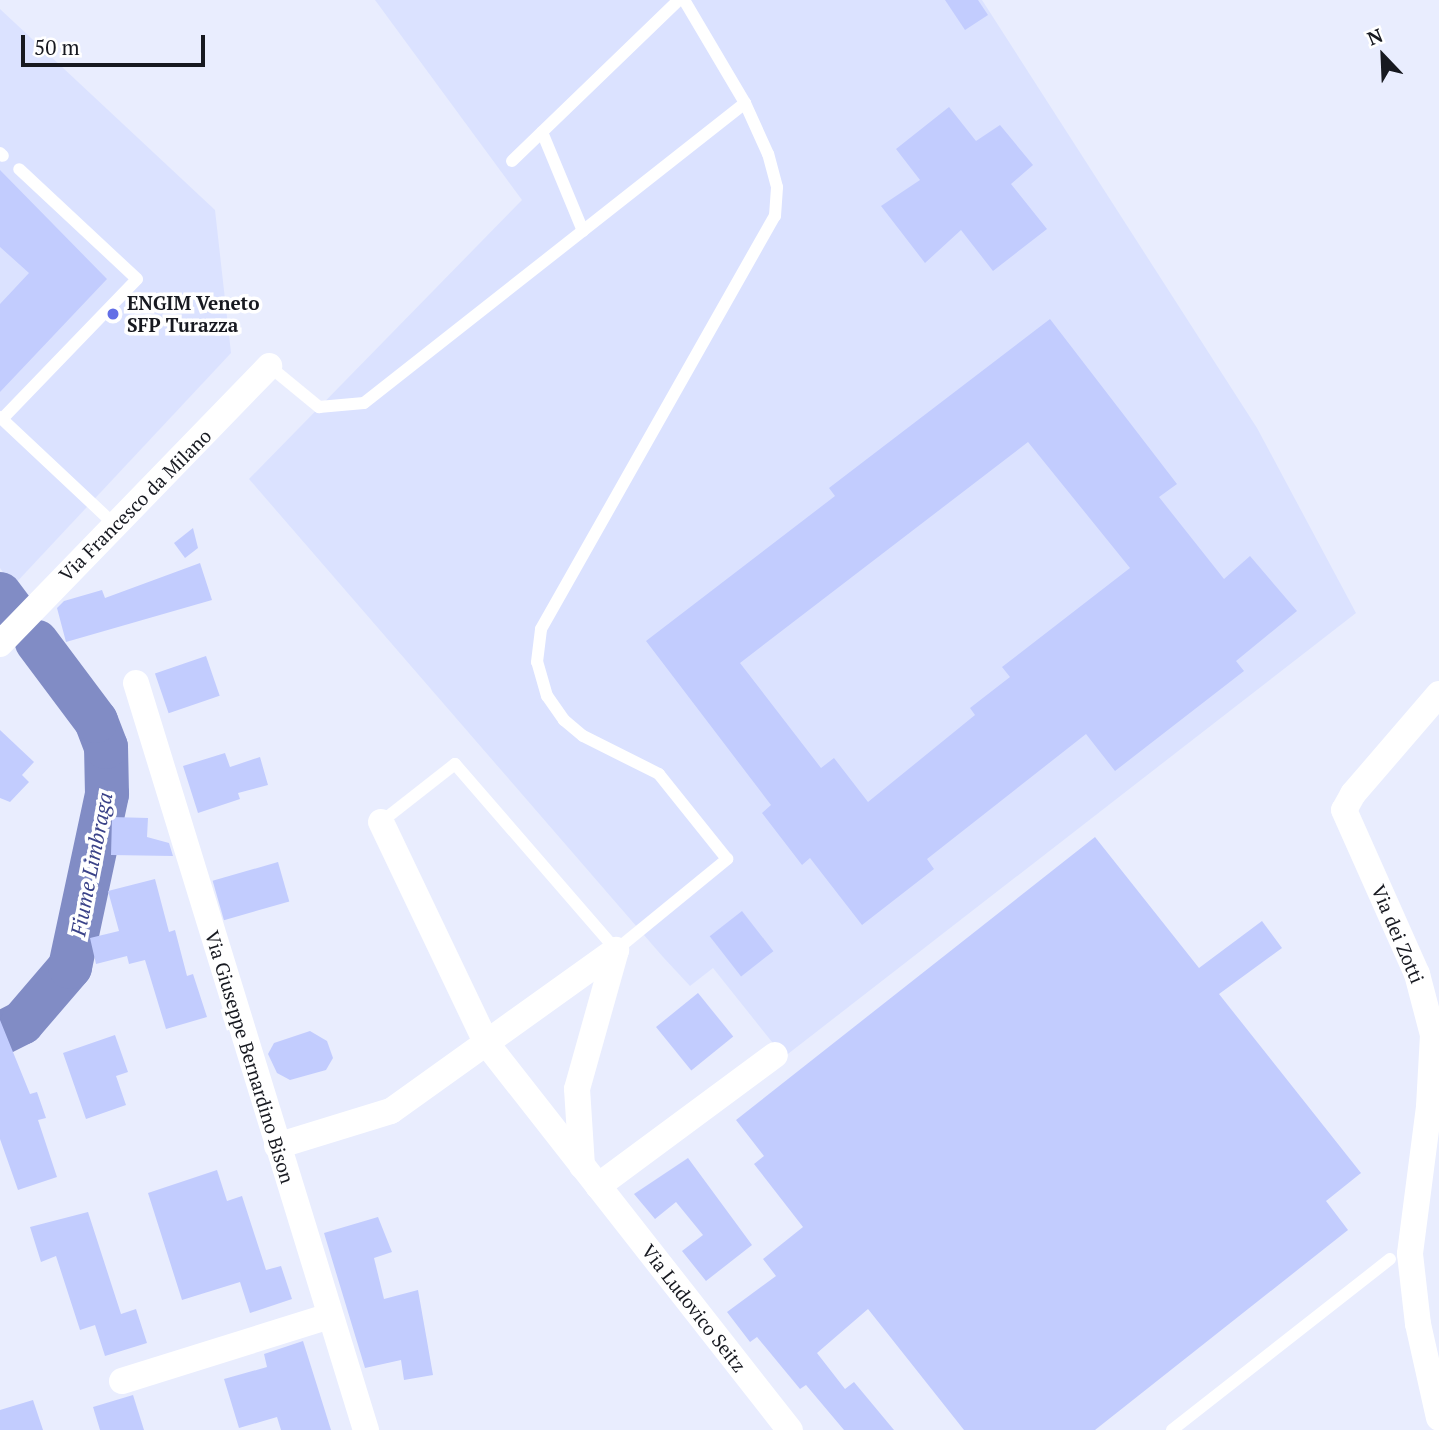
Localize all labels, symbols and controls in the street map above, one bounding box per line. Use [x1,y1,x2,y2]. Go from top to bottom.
scale bar [24,21,208,65]
north arrow [1348,21,1418,91]
text: N [1363,22,1386,51]
text: 50 m [34,33,80,61]
place label: ENGIM Veneto SFP Turazza [127,292,260,336]
marker: ENGIM Veneto SFP Turazza [105,306,121,322]
street label: Via Francesco da Milano [54,424,216,586]
water label: Fiume Limbraga [65,790,117,938]
street label: Via dei Zotti [1367,881,1429,987]
street label: Via Giuseppe Bernardino Bison [201,928,299,1186]
street label: Via Ludovico Seitz [637,1240,751,1376]

